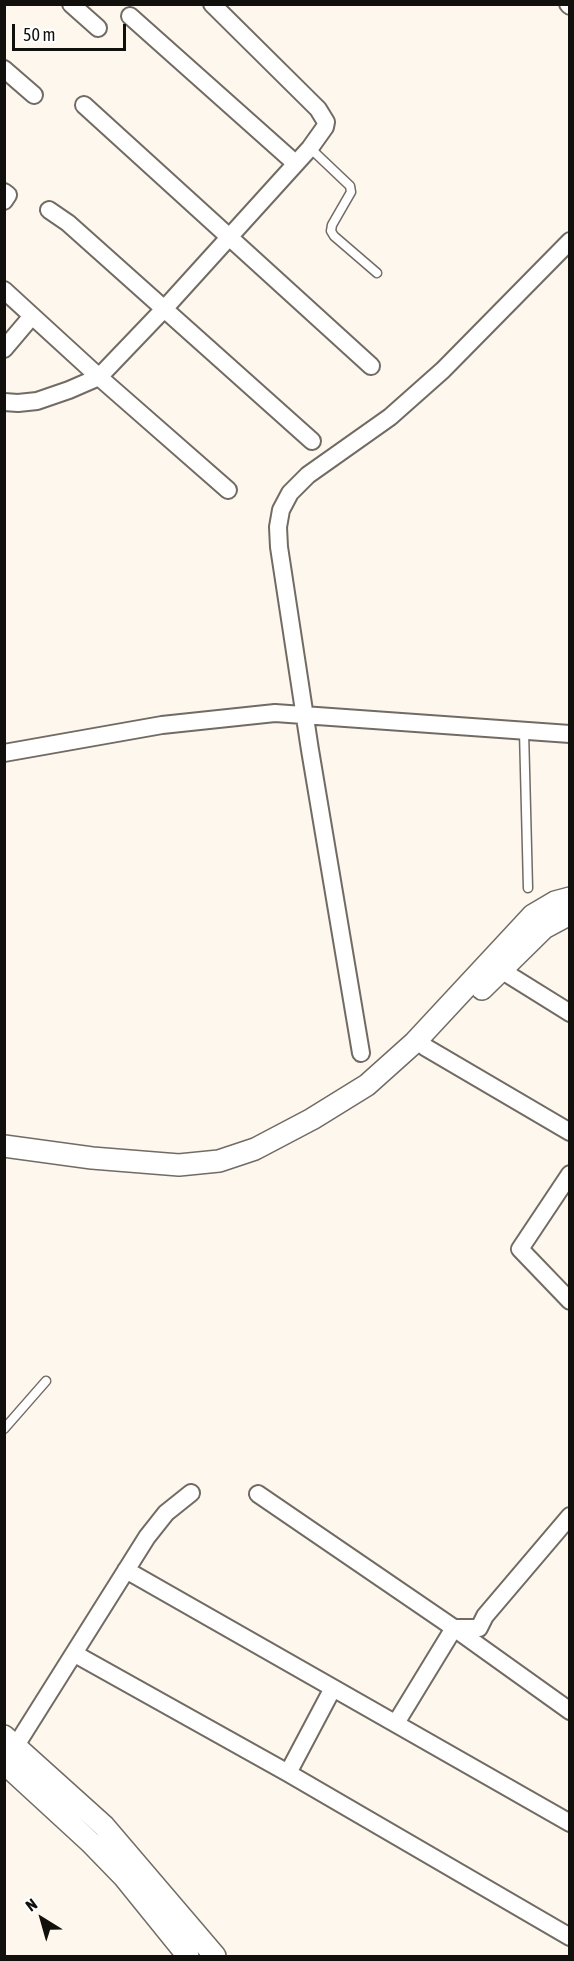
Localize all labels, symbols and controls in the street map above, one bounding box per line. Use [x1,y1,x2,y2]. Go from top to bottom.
scale bar [15,12,129,50]
text: 50 m [23,24,55,45]
north arrow [12,1889,72,1949]
text: N [22,1895,40,1915]

